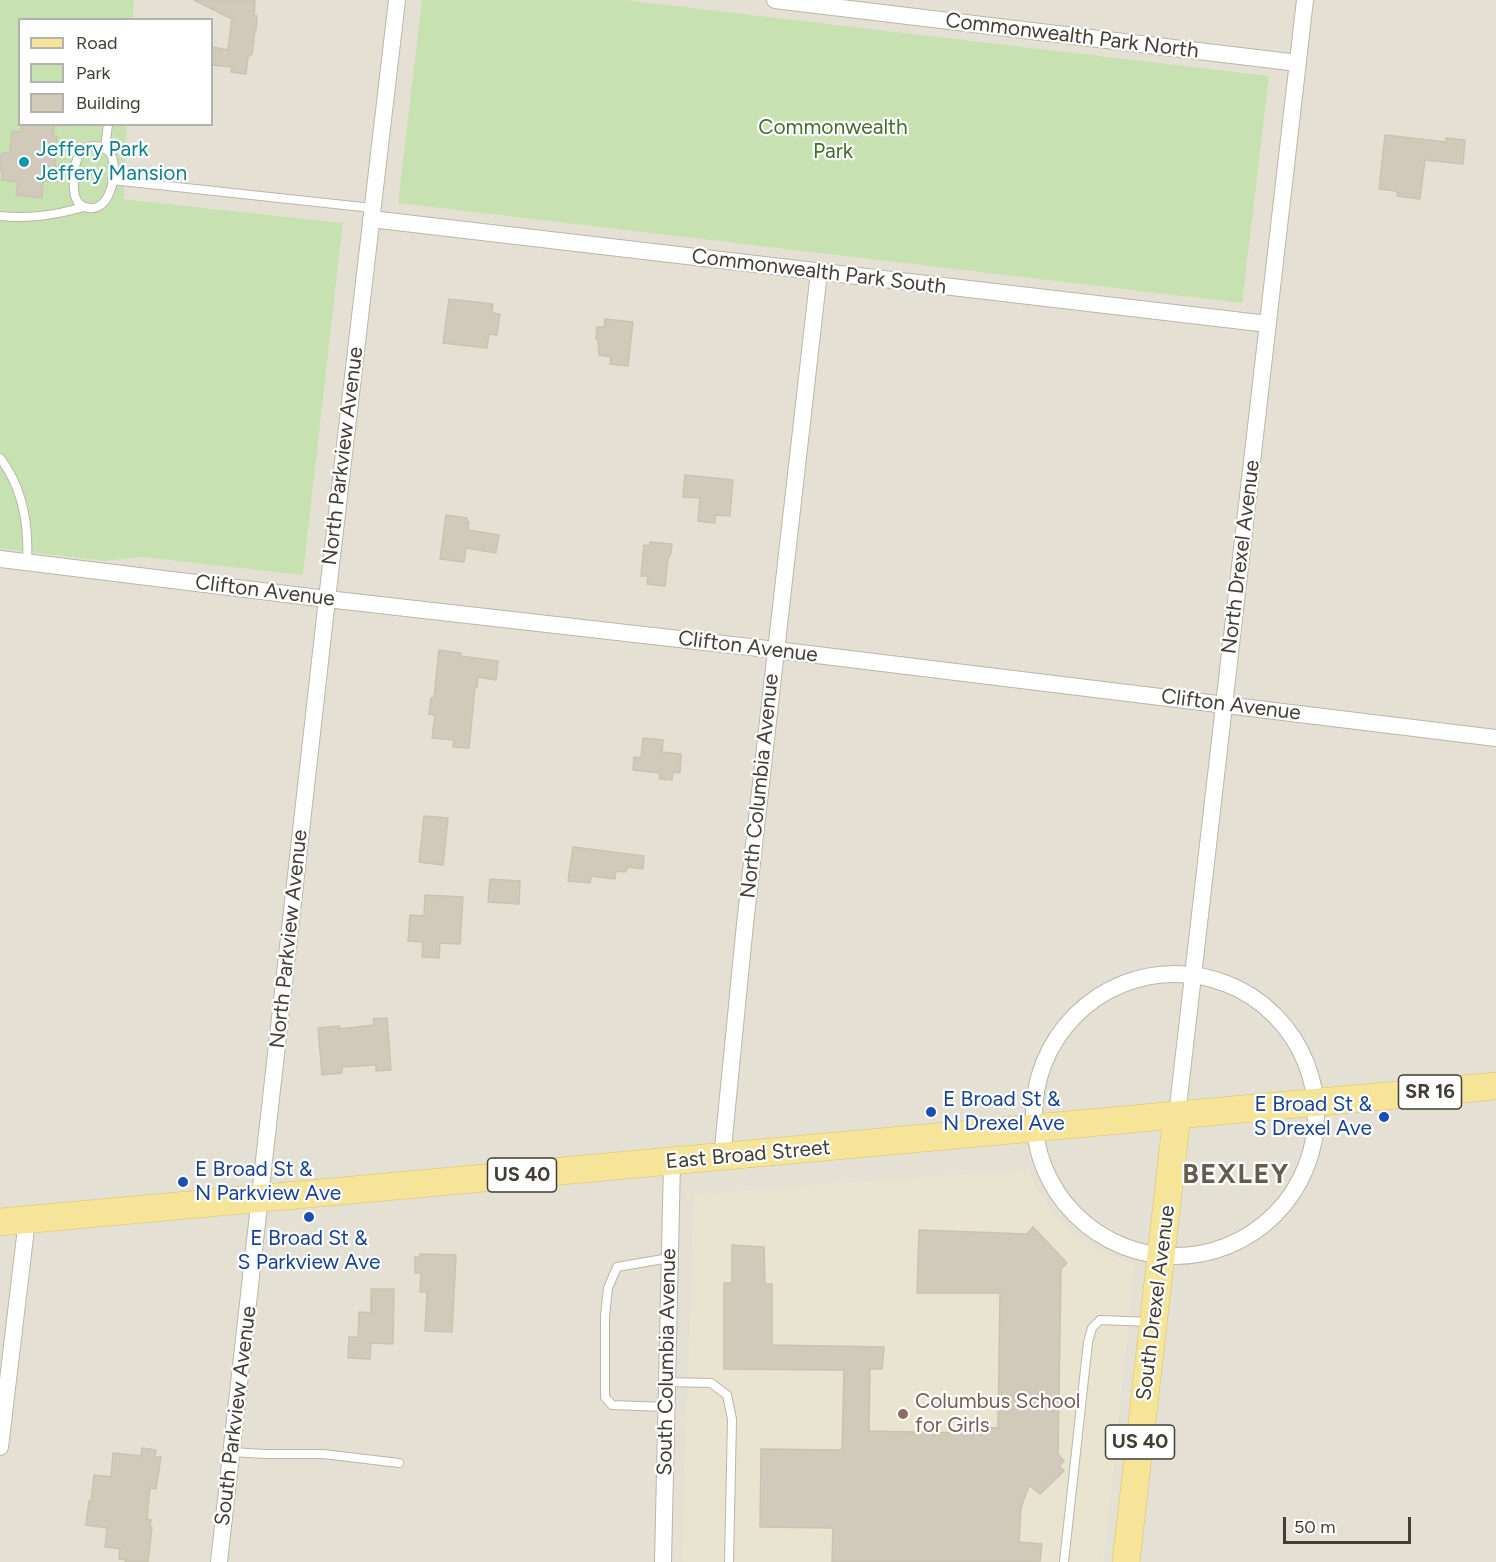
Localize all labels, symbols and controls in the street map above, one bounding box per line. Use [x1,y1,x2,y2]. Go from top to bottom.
street label: Commonwealth Park North [944,8,1200,64]
legend [18,18,213,126]
text: Road [76,32,117,54]
text: Park [76,62,110,84]
text: Building [76,92,141,114]
park label: Commonwealth Park [758,115,908,165]
place label: Jeffery Park Jeffery Mansion [36,137,187,187]
marker: Jeffery Park Jeffery Mansion [17,155,31,169]
street label: Commonwealth Park South [690,244,948,300]
street label: North Parkview Avenue [317,345,369,567]
street label: North Drexel Avenue [1217,458,1265,656]
street label: Clifton Avenue [194,570,336,612]
street label: Clifton Avenue [677,626,819,668]
street label: North Columbia Avenue [736,672,784,900]
street label: Clifton Avenue [1160,684,1302,726]
street label: North Parkview Avenue [265,828,313,1050]
road number: SR 16 [1398,1075,1462,1109]
place label: E Broad St & N Drexel Ave [943,1087,1065,1137]
place label: E Broad St & S Drexel Ave [1254,1092,1372,1142]
marker: E Broad St & N Drexel Ave [924,1105,938,1119]
marker: E Broad St & S Drexel Ave [1377,1110,1391,1124]
street label: East Broad Street [665,1135,831,1175]
place label: E Broad St & N Parkview Ave [195,1157,341,1207]
road number: US 40 [488,1158,556,1192]
district label: BEXLEY [1182,1159,1290,1191]
marker: E Broad St & N Parkview Ave [176,1175,190,1189]
street label: South Drexel Avenue [1132,1204,1180,1402]
marker: E Broad St & S Parkview Ave [302,1210,316,1224]
place label: E Broad St & S Parkview Ave [238,1226,380,1276]
street label: South Columbia Avenue [652,1248,682,1476]
street label: South Parkview Avenue [210,1305,262,1527]
place label: Columbus School for Girls [915,1389,1080,1439]
marker: Columbus School for Girls [896,1407,910,1421]
road number: US 40 [1106,1425,1174,1459]
scale bar [1286,1505,1414,1543]
text: 50 m [1294,1516,1336,1538]

